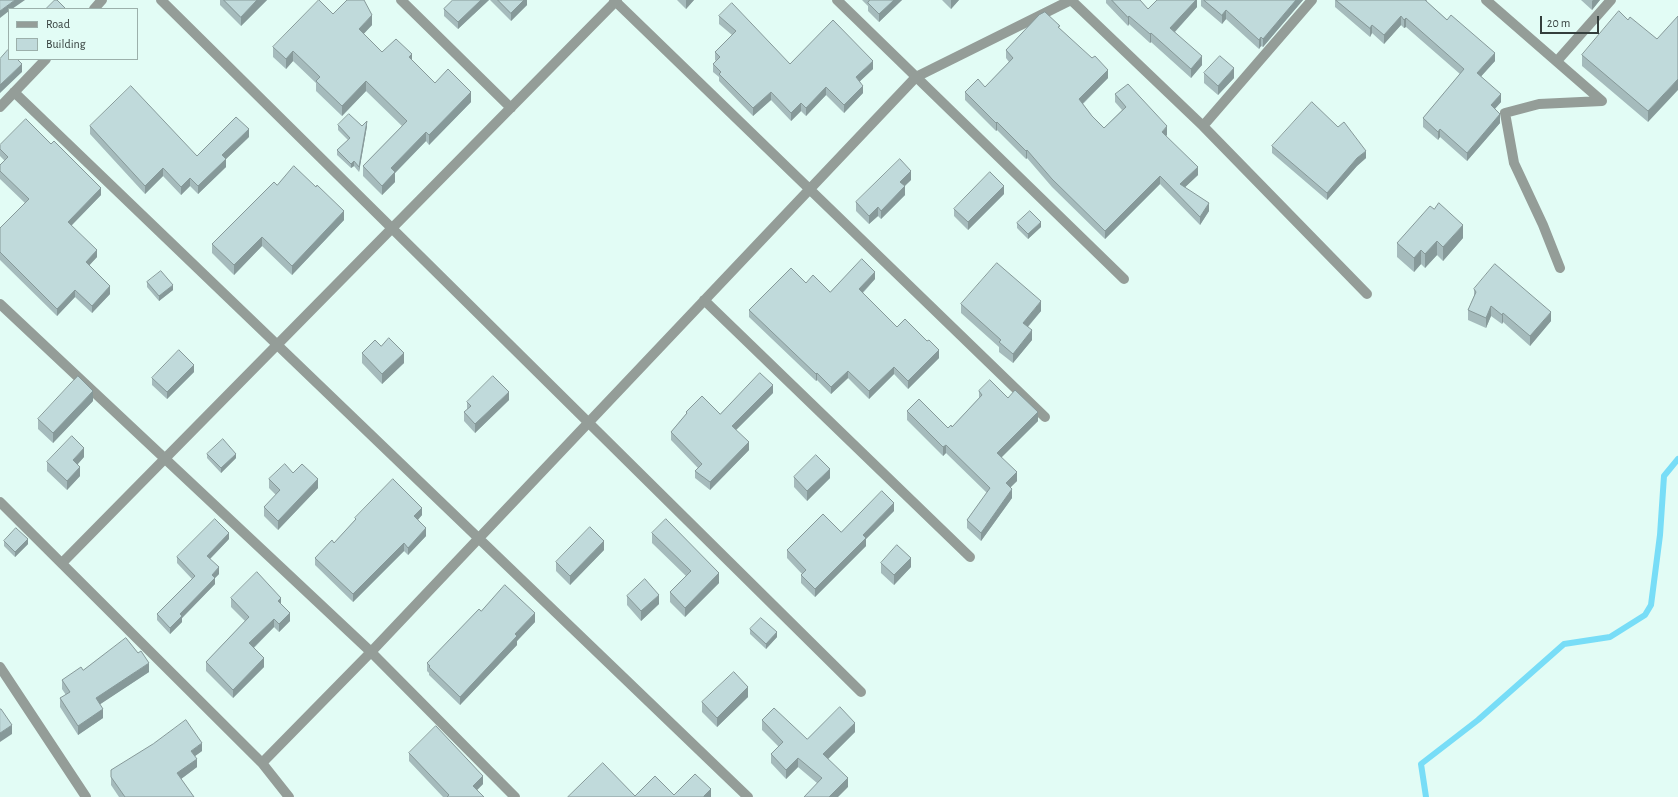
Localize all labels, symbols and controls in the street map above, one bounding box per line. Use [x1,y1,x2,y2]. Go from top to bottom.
legend [8,8,138,60]
scale bar [1542,8,1601,34]
text: 20 m [1547,17,1570,29]
text: Road [46,18,70,30]
text: Building [46,38,86,50]

